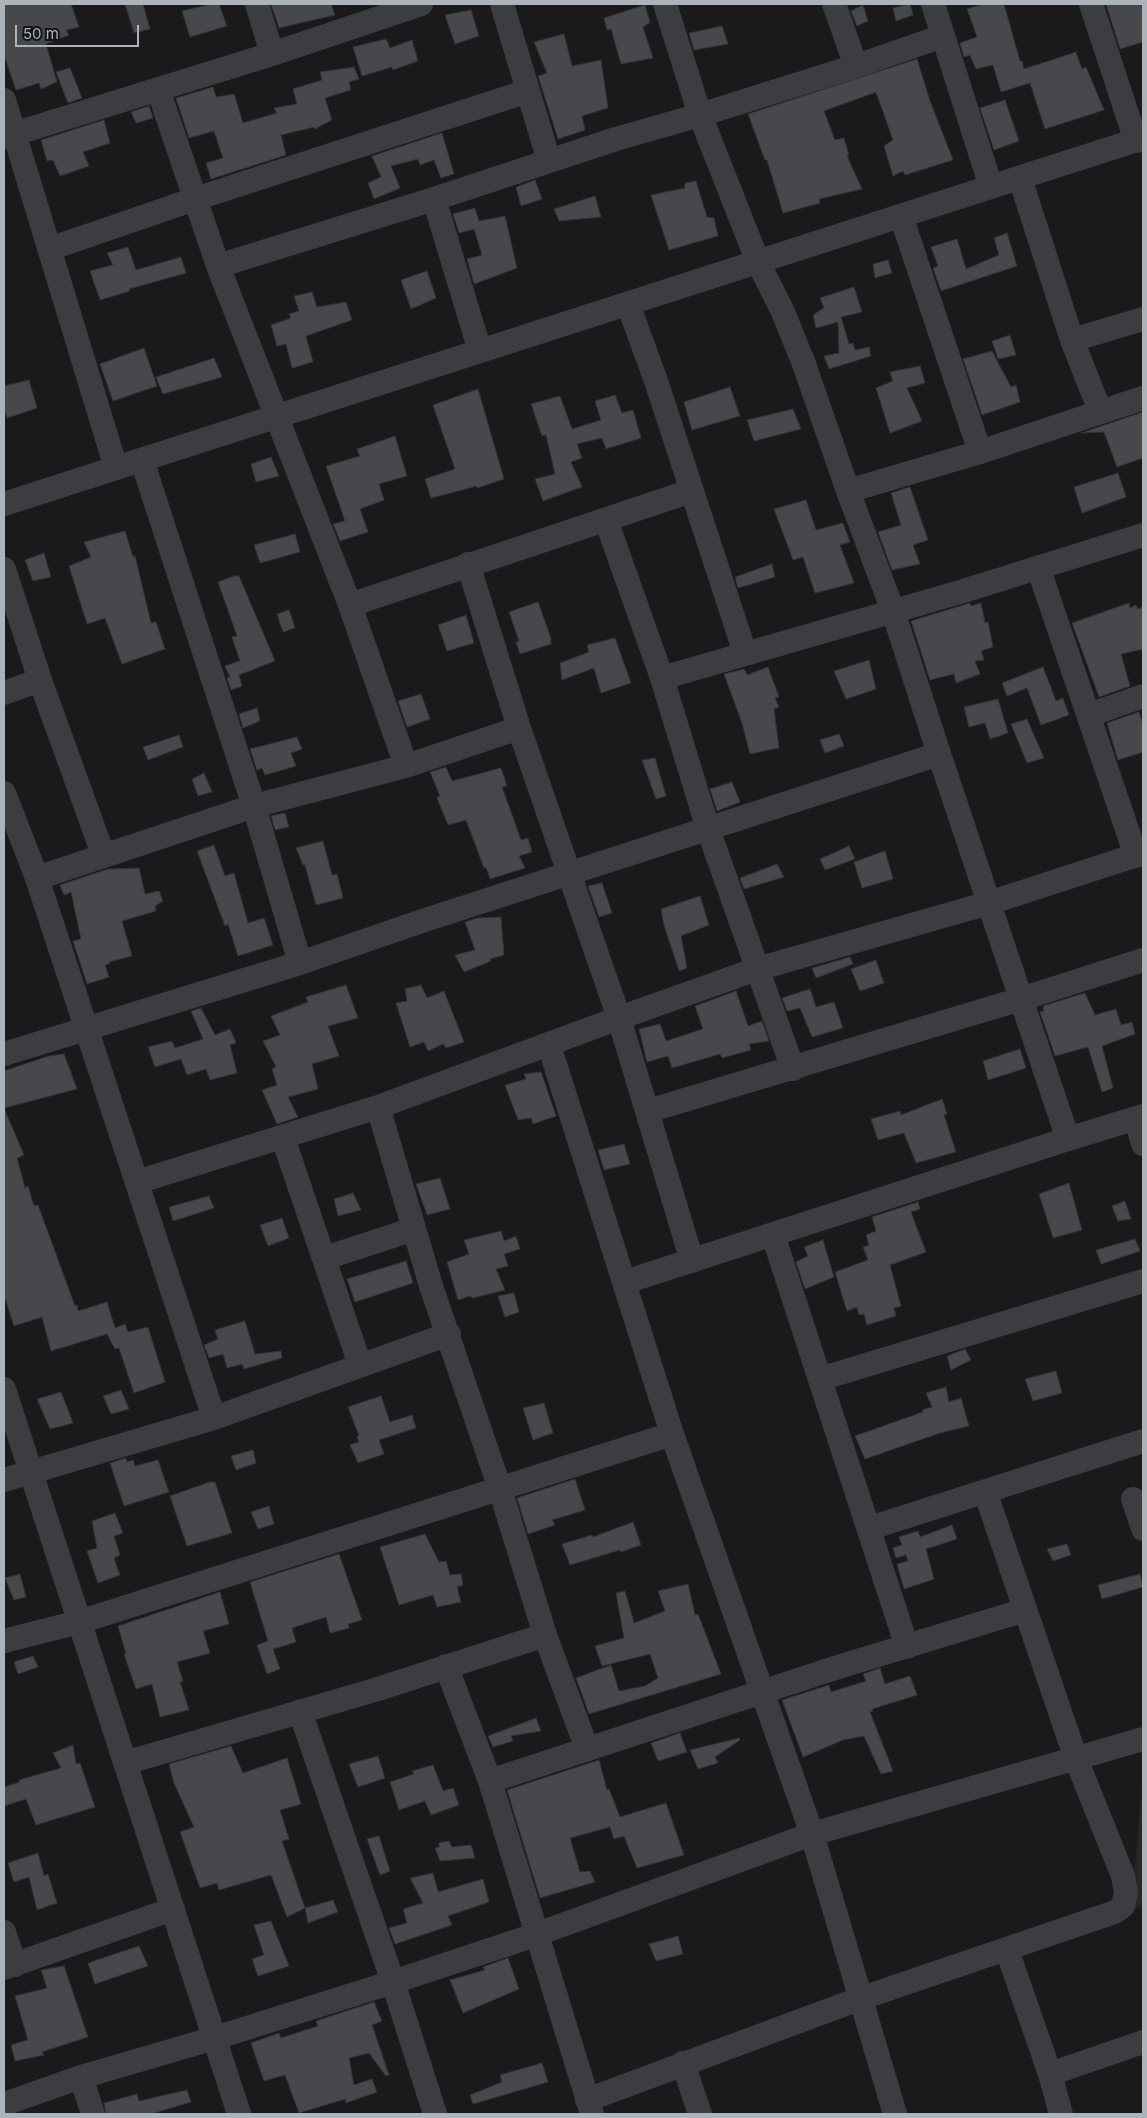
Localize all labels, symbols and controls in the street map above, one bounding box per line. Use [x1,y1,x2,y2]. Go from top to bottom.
scale bar [18,15,141,47]
text: 50 m [23,24,59,43]

